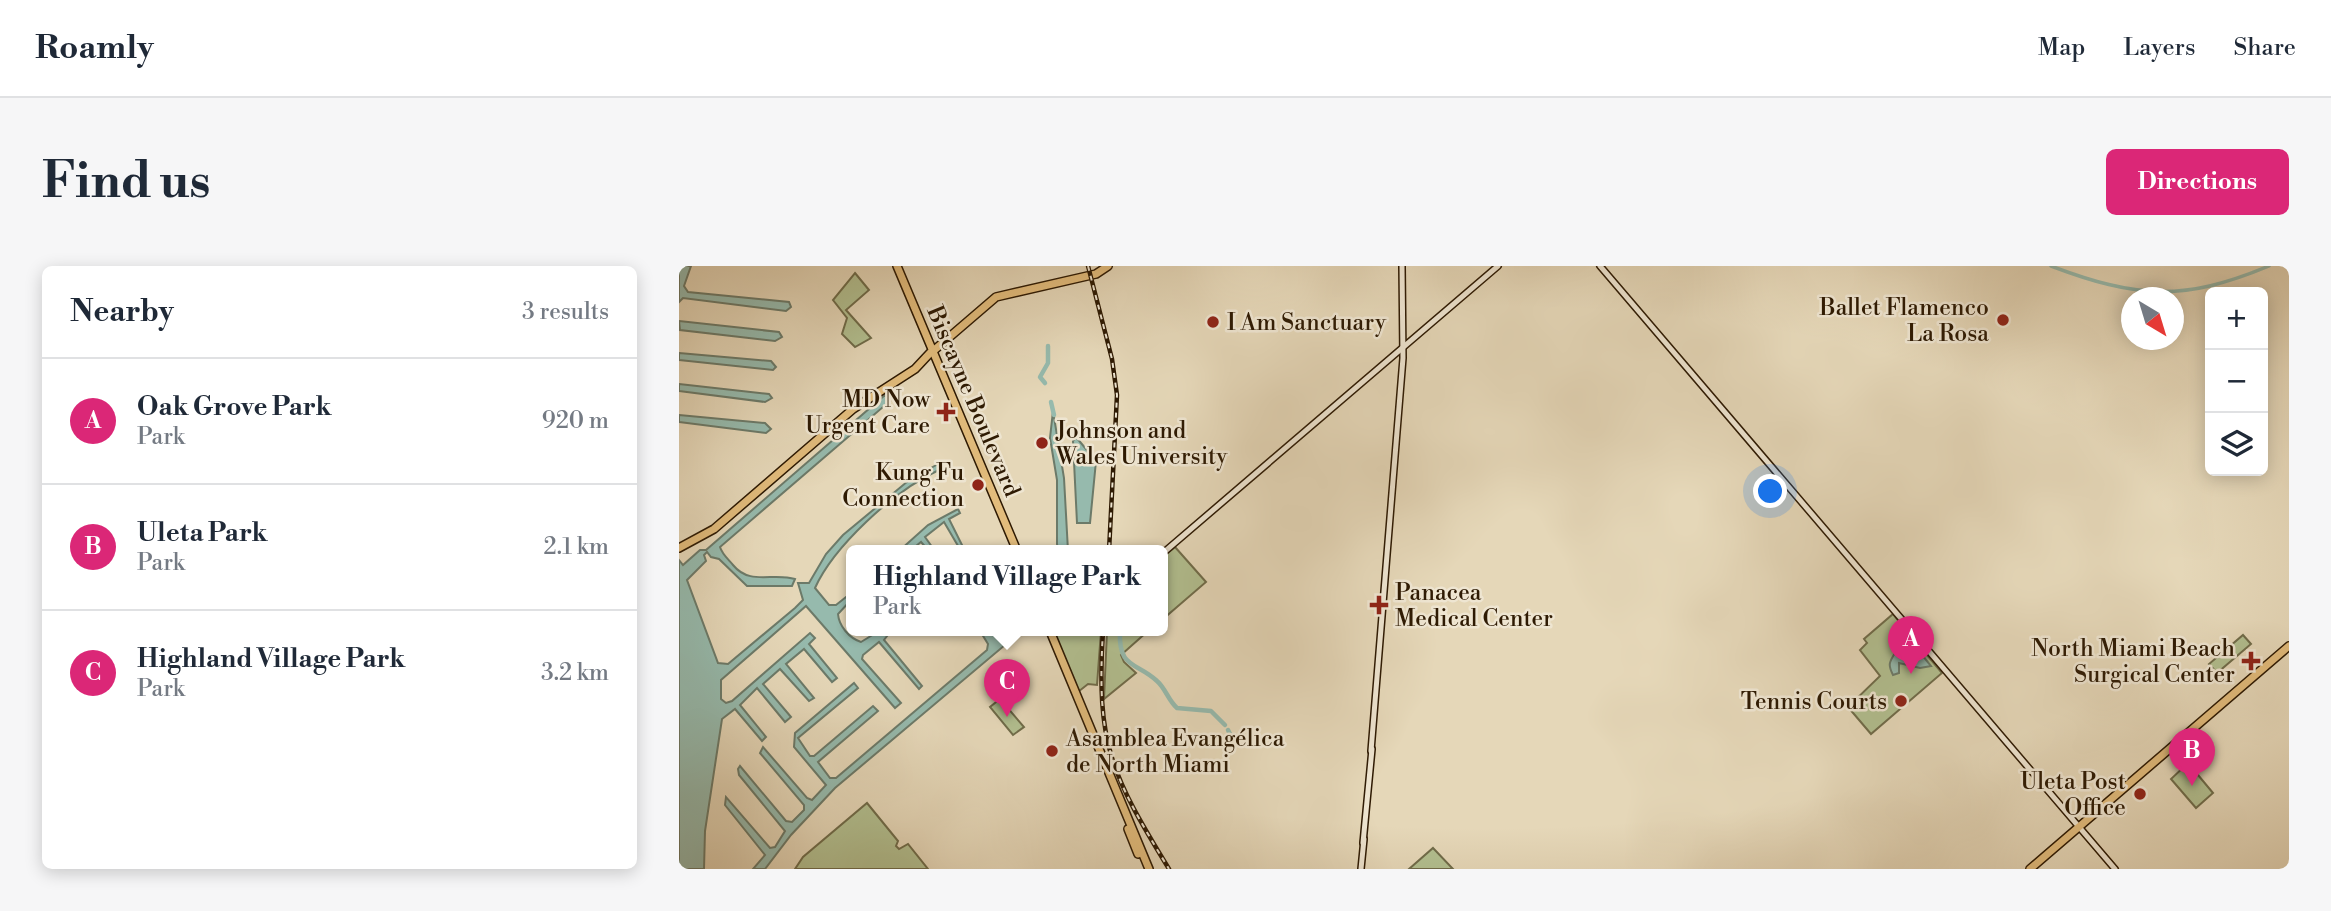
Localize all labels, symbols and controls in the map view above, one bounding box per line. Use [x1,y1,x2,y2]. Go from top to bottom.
text: Roamly [35,28,154,69]
text: Map [2038,33,2085,63]
text: Layers [2123,33,2195,63]
text: Share [2233,33,2296,63]
button: Directions [2106,149,2289,215]
text: Find us [42,152,211,213]
north arrow [2121,287,2184,350]
map controls [2205,287,2268,476]
button: + [2205,287,2268,350]
text: Nearby [70,293,174,331]
place label: Ballet Flamenco La Rosa [1818,294,1989,348]
text: 3 results [522,298,609,326]
street label: Biscayne Boulevard [920,301,1026,501]
place label: I Am Sanctuary [1227,309,1387,337]
marker: Ballet Flamenco La Rosa [1995,312,2011,328]
marker: I Am Sanctuary [1205,314,1221,330]
button: − [2205,350,2268,413]
place label: MD Now Urgent Care [805,386,931,440]
text: Oak Grove Park [137,391,331,423]
marker: MD Now Urgent Care [936,402,956,422]
text: A [85,407,101,435]
text: 920 m [542,407,609,435]
button: layers [2205,413,2268,476]
place label: Johnson and Wales University [1055,417,1228,471]
text: Park [137,423,185,451]
marker: Johnson and Wales University [1034,435,1050,451]
place label: Kung Fu Connection [842,459,964,513]
your location [1753,474,1787,508]
marker: Kung Fu Connection [970,477,986,493]
text: Uleta Park [137,517,268,549]
text: B [84,533,102,561]
text: 2.1 km [544,533,609,561]
popup [846,545,1168,636]
text: Park [137,549,185,577]
text: Highland Village Park [873,561,1141,593]
place label: Panacea Medical Center [1395,579,1553,633]
text: Park [873,593,921,621]
marker: Panacea Medical Center [1369,595,1389,615]
pin: A [1888,616,1934,674]
place label: North Miami Beach Surgical Center [2031,635,2235,689]
text: Highland Village Park [137,643,405,675]
marker: North Miami Beach Surgical Center [2241,651,2261,671]
text: C [85,659,101,687]
text: 3.2 km [541,659,609,687]
pin: C [984,659,1030,717]
text: Park [137,675,185,703]
place label: Tennis Courts [1741,688,1887,716]
marker: Tennis Courts [1893,693,1909,709]
place label: Asamblea Evangélica de North Miami [1065,725,1285,779]
pin: B [2169,728,2215,786]
marker: Asamblea Evangélica de North Miami [1044,743,1060,759]
place label: Uleta Post Office [2020,768,2126,822]
marker: Uleta Post Office [2132,786,2148,802]

